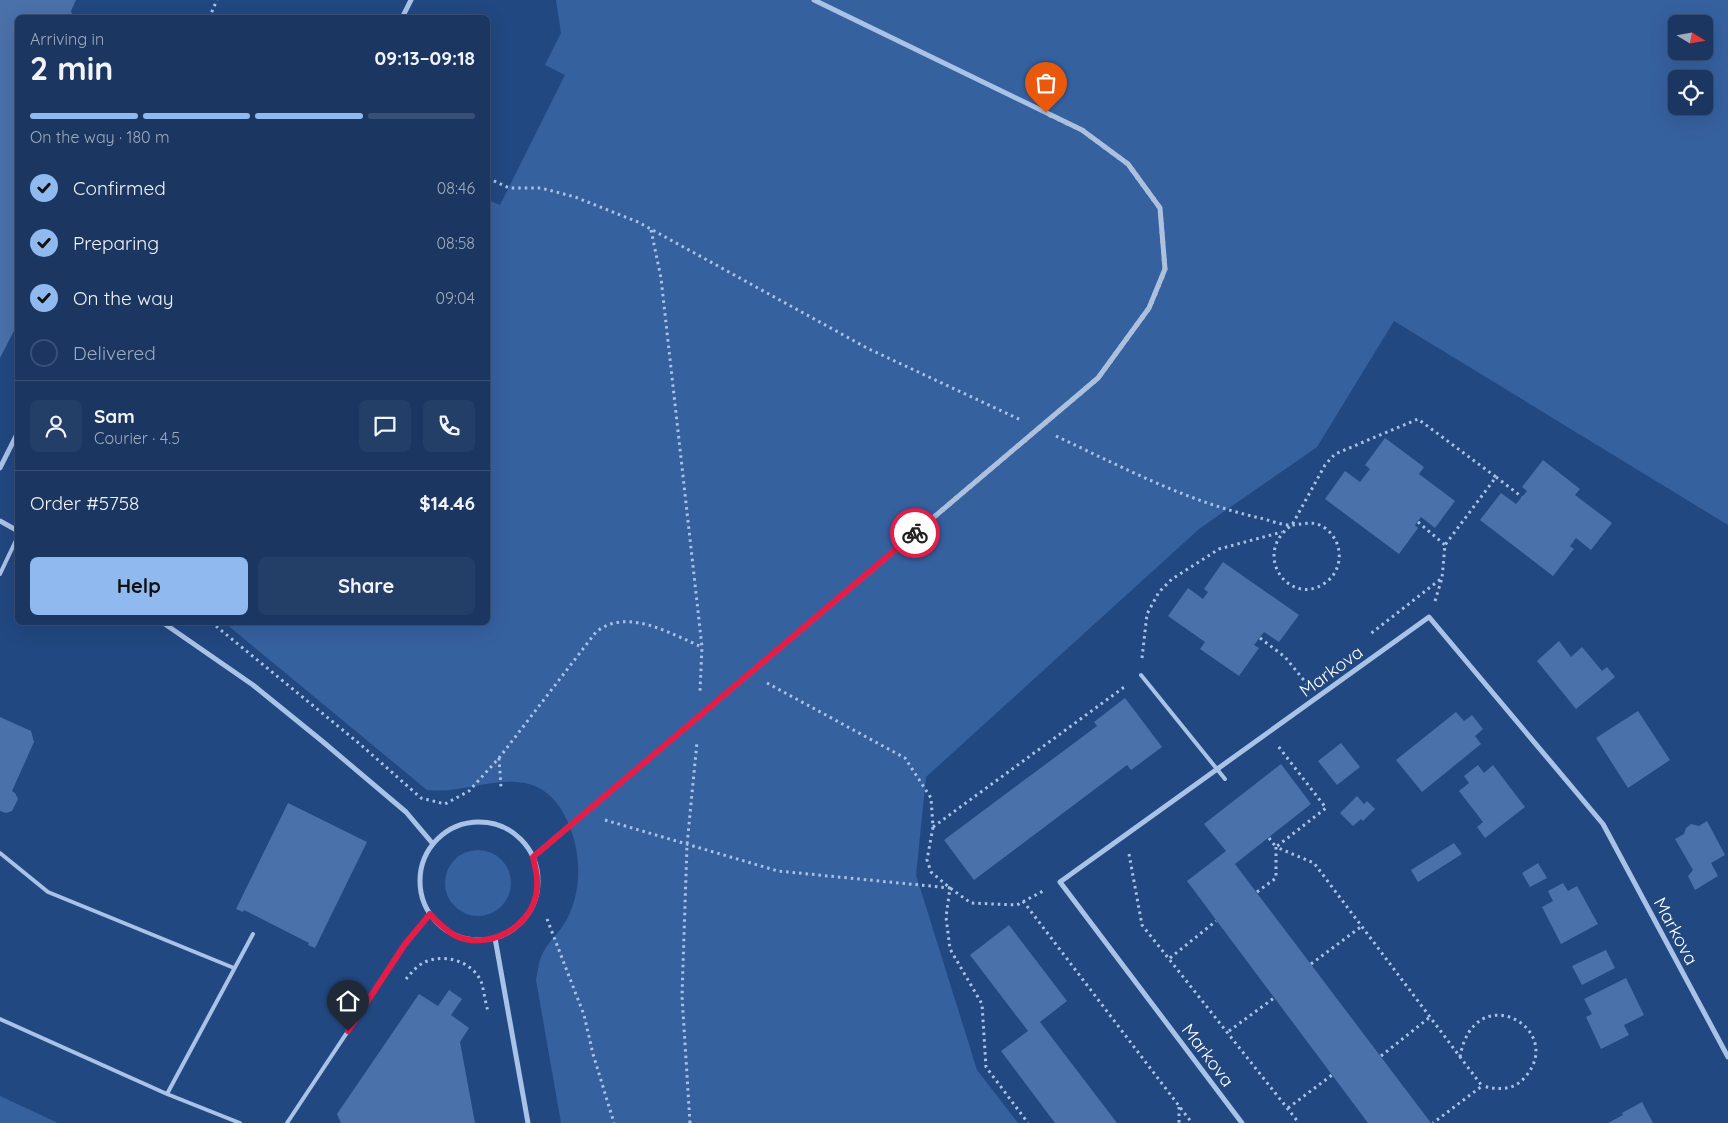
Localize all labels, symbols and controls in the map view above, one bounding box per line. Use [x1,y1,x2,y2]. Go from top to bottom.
north arrow [1668,15,1712,60]
map controls [1668,15,1713,115]
text: Arriving in [30,29,104,49]
text: 09:13–09:18 [375,46,475,70]
text: 2 min [30,48,113,88]
pin [1025,62,1067,113]
icon: bag [1032,69,1060,97]
button: locate [1668,70,1713,115]
text: On the way · 180 m [30,127,170,147]
icon: check [30,174,58,202]
text: Confirmed [73,176,166,200]
text: 08:46 [437,178,475,198]
icon: check [30,229,58,257]
text: Preparing [73,231,159,255]
text: 08:58 [436,233,475,253]
icon: check [30,284,58,312]
text: On the way [73,286,174,310]
text: 09:04 [436,288,475,308]
text: Delivered [73,341,156,365]
button: person [30,400,82,452]
button: chat [359,400,411,452]
button: phone [423,400,475,452]
text: Sam [94,404,135,428]
text: Courier · 4.5 [94,428,180,448]
text: Order #5758 [30,491,139,515]
text: $14.46 [419,491,475,515]
courier [890,508,940,558]
icon: bike [901,519,929,547]
button: Help [30,557,248,615]
button: Share [258,557,475,615]
street label: Markova [1295,640,1367,702]
street label: Markova [1649,893,1703,969]
pin [327,980,369,1031]
icon: home [334,987,362,1015]
street label: Markova [1177,1019,1239,1091]

